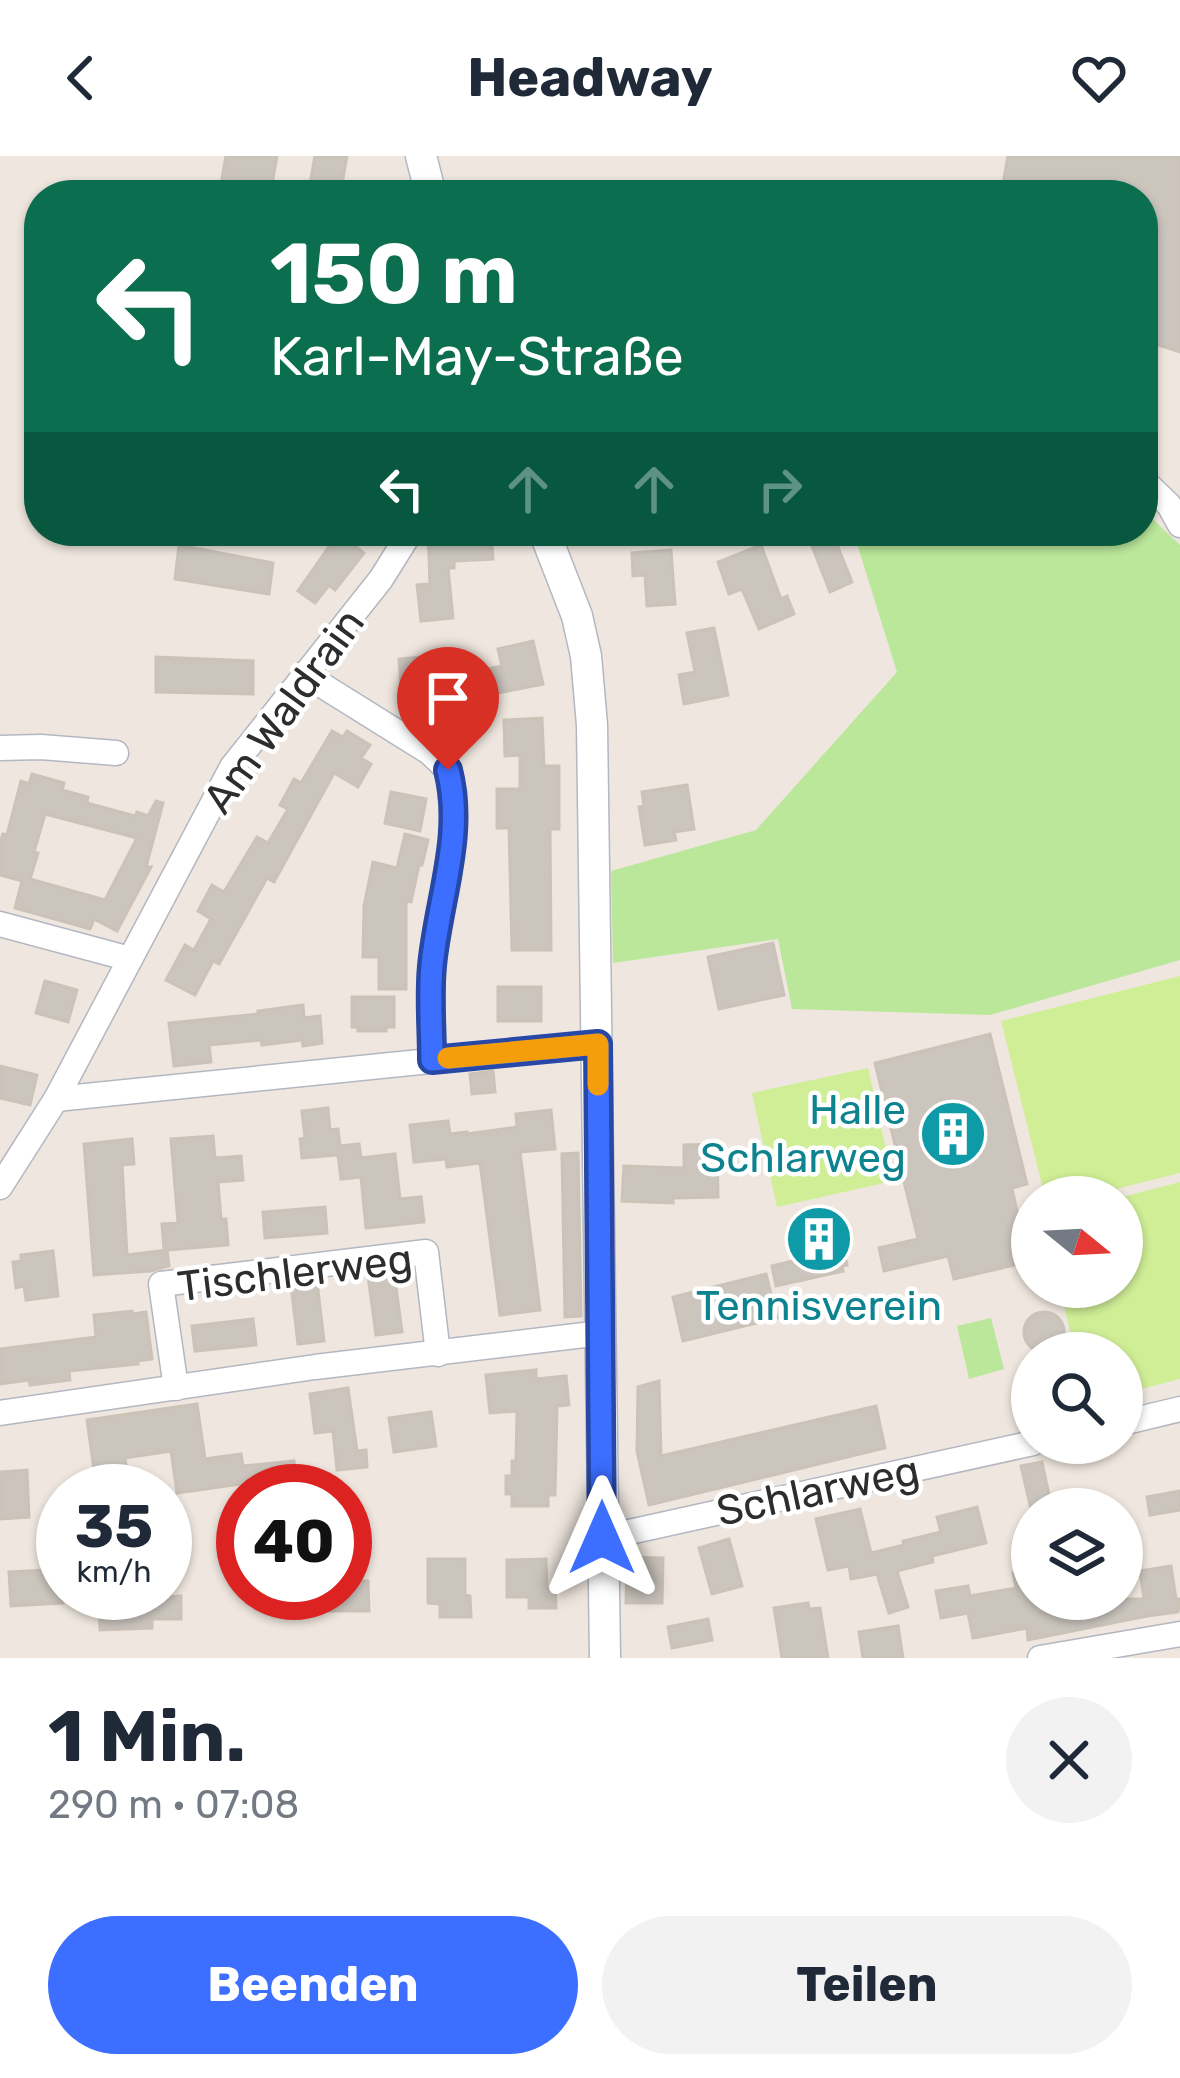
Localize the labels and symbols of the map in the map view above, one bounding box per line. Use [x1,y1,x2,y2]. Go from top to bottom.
street label: Am Waldrain [193,599,375,823]
pin [397,647,499,770]
place label: Halle Schlarweg [700,1085,906,1183]
building icon: Halle Schlarweg [918,1099,988,1169]
north arrow [1011,1176,1143,1308]
building icon: Tennisverein [784,1204,854,1274]
street label: Tischlerweg [175,1234,415,1312]
place label: Tennisverein [696,1281,942,1331]
street label: Schlarweg [712,1445,924,1537]
speed limit sign: 40 [216,1464,372,1620]
position arrow [539,1475,665,1601]

